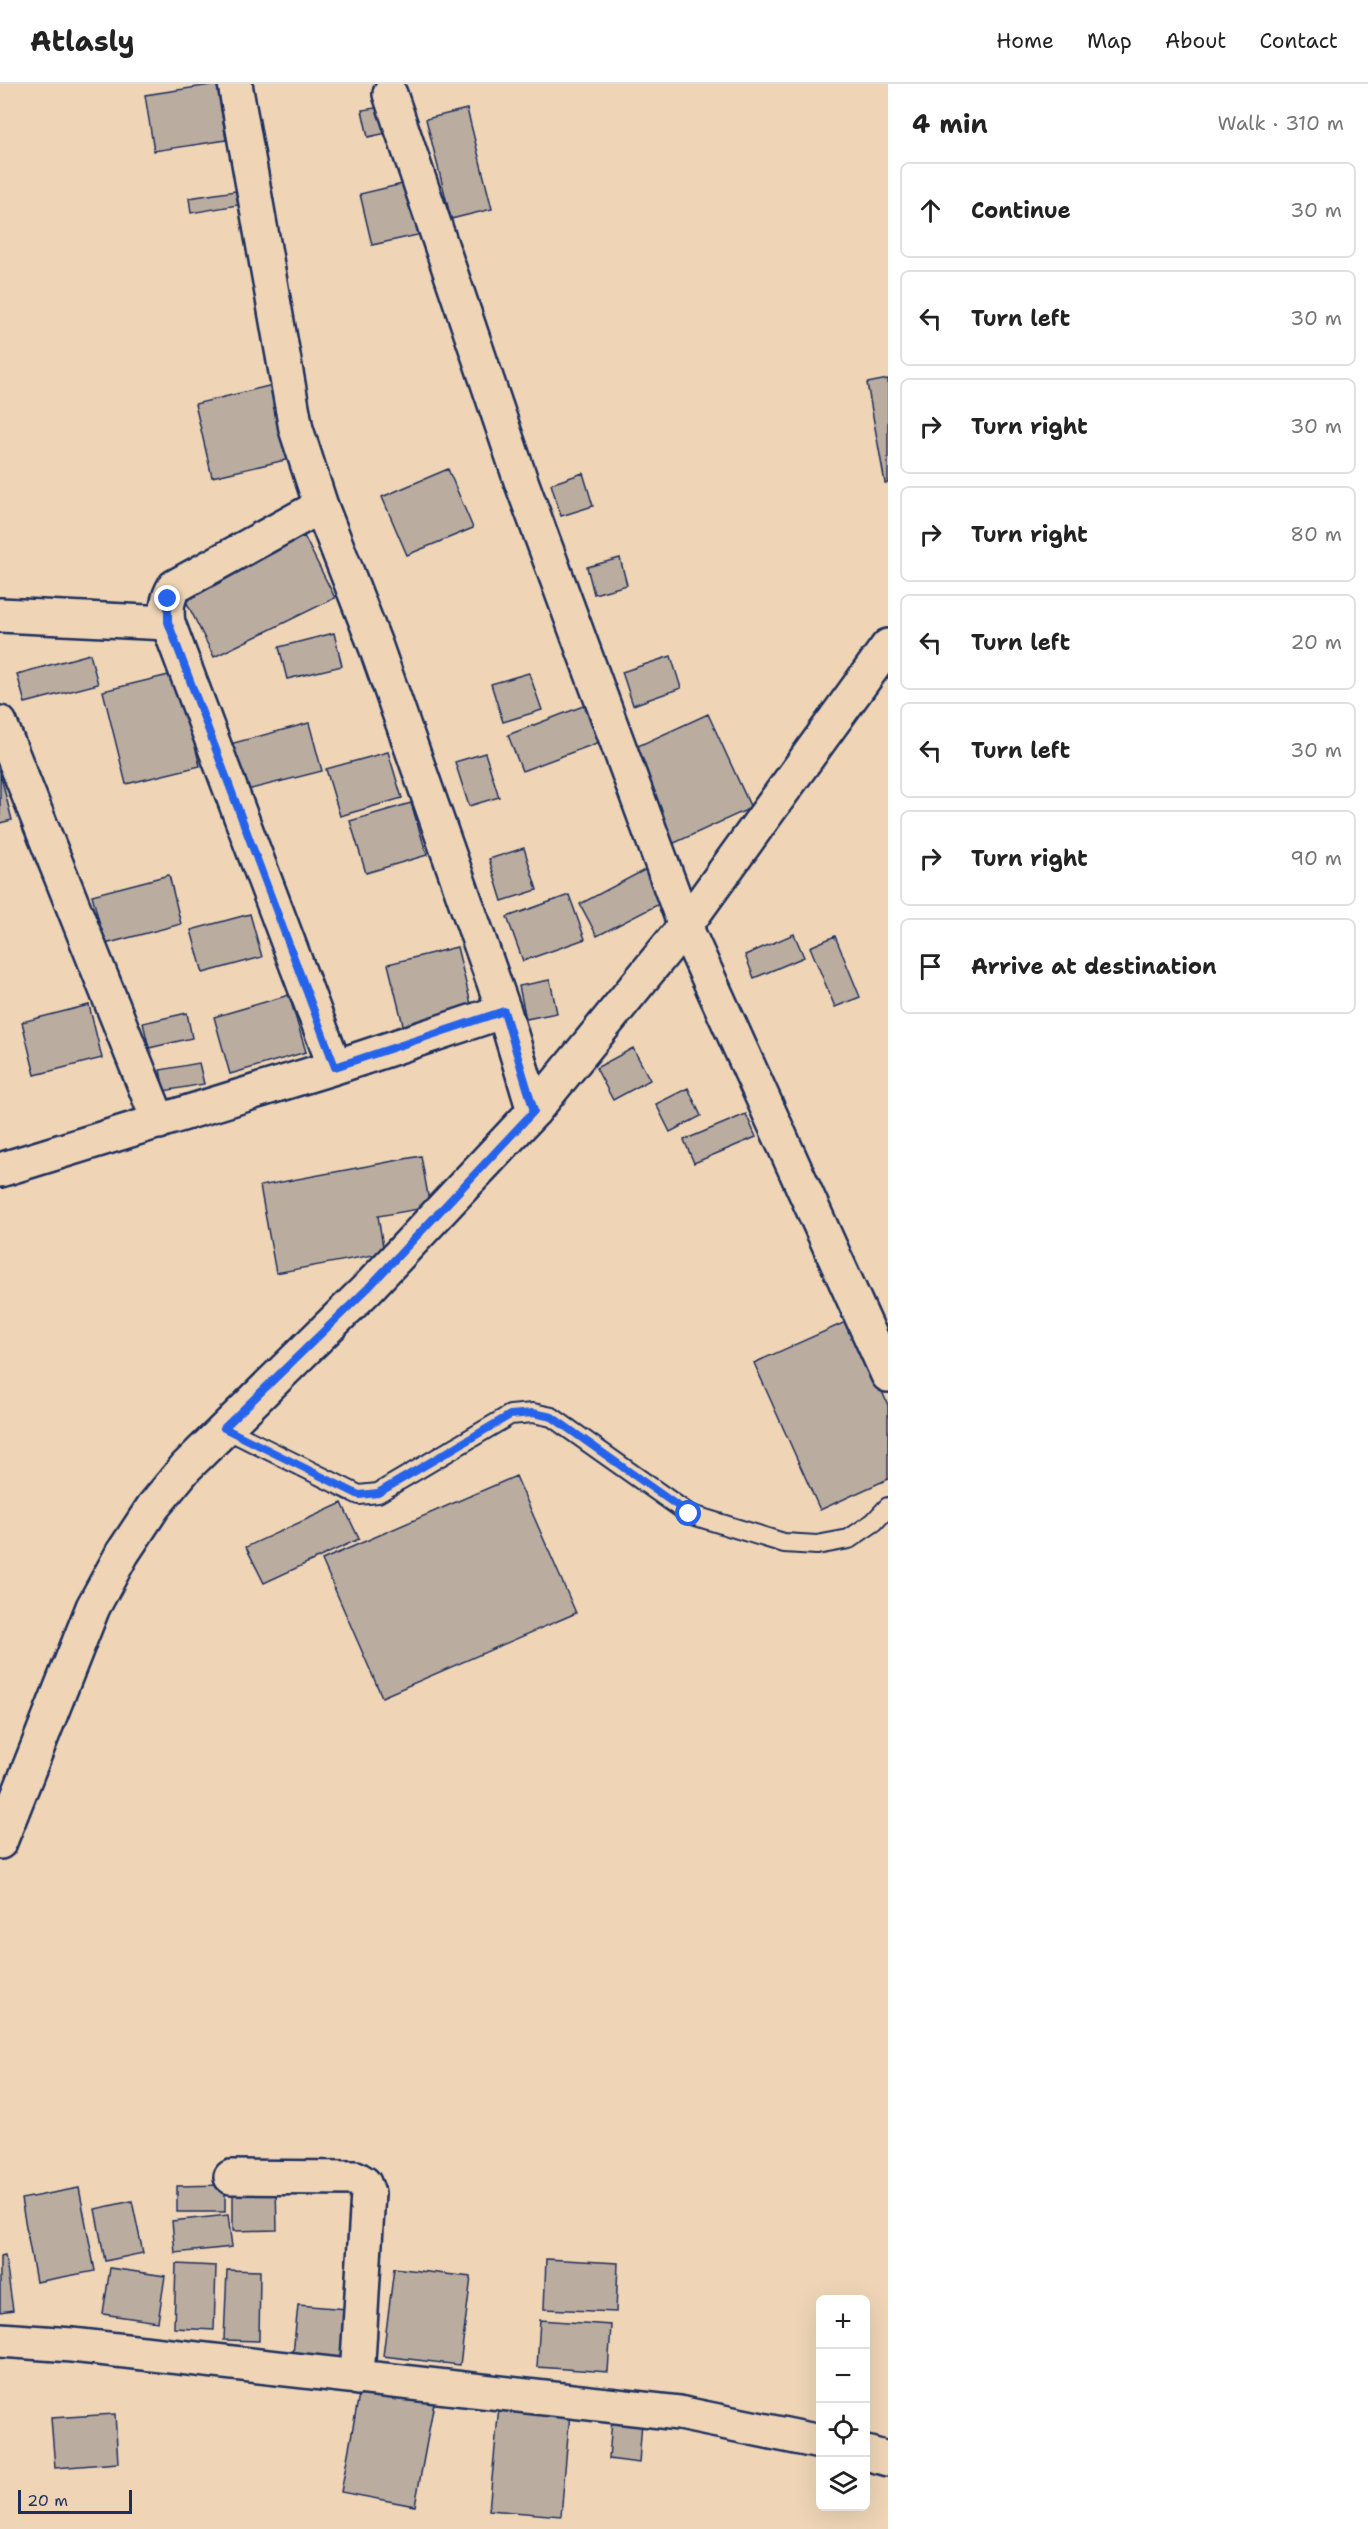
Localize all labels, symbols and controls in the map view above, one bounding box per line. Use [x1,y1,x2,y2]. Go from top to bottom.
text: Atlasly [30,22,135,60]
text: Home [996,27,1054,55]
text: Map [1087,27,1132,55]
text: About [1165,27,1226,55]
text: Contact [1259,27,1338,55]
text: 4 min [912,106,988,141]
text: Walk · 310 m [1218,110,1344,136]
icon: ahead [914,194,947,227]
text: Continue [971,196,1071,225]
text: 30 m [1290,197,1342,223]
icon: left [914,302,947,335]
text: Turn left [971,304,1070,333]
text: 30 m [1290,305,1342,331]
icon: right [914,410,947,443]
text: Turn right [971,412,1088,441]
text: 30 m [1290,413,1342,439]
icon: right [914,518,947,551]
text: Turn right [971,520,1088,549]
text: 80 m [1290,521,1342,547]
route end [154,585,180,611]
icon: left [914,626,947,659]
text: Turn left [971,628,1070,657]
text: 20 m [1291,629,1342,655]
icon: left [914,734,947,767]
text: Turn left [971,736,1070,765]
text: 30 m [1290,737,1342,763]
icon: right [914,842,947,875]
text: Turn right [971,844,1088,873]
text: 90 m [1290,845,1342,871]
icon: arrive [914,950,947,983]
text: Arrive at destination [971,952,1217,981]
route start [675,1500,701,1526]
map controls [816,2295,870,2511]
button: + [816,2295,870,2349]
button: − [816,2349,870,2403]
button: locate [816,2403,870,2457]
button: layers [816,2457,870,2511]
scale bar [18,2487,132,2514]
text: 20 m [27,2490,68,2511]

